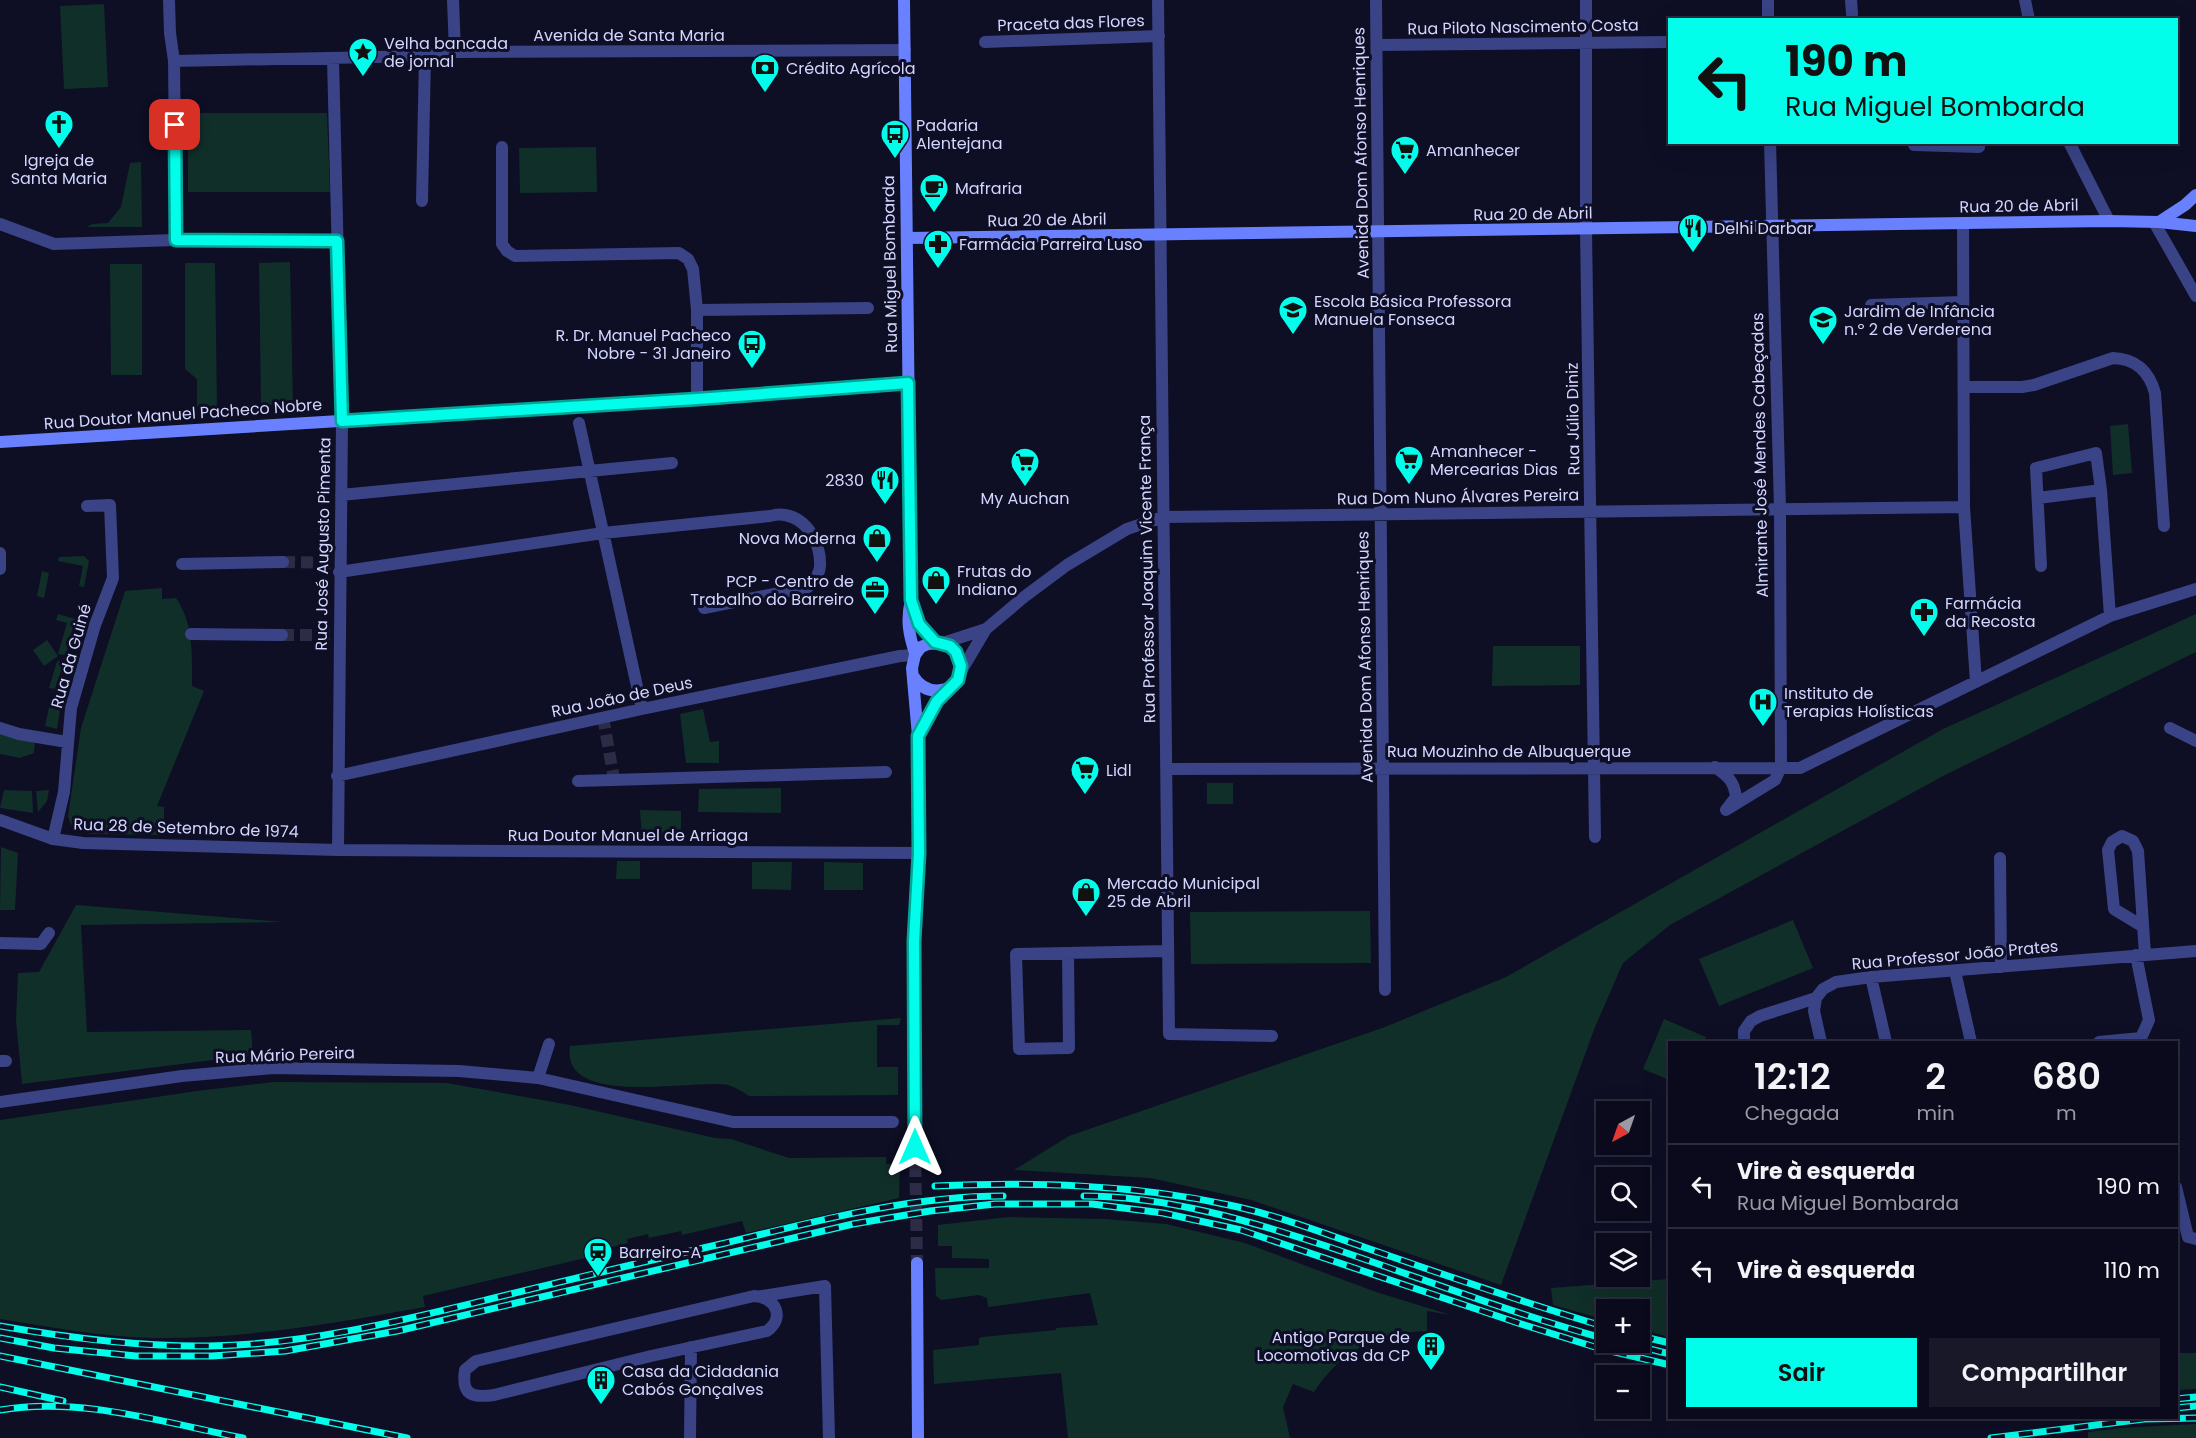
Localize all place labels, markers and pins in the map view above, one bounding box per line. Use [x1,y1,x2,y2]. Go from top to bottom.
place label: Velha bancada de jornal [384,32,508,73]
place icon: Velha bancada de jornal [347,36,379,78]
bank icon: Crédito Agrícola [749,52,781,94]
place label: Crédito Agrícola [786,57,916,80]
pin [149,99,200,150]
church icon: Igreja de Santa Maria [43,108,75,150]
place label: Padaria Alentejana [916,114,1002,155]
bus stop icon: Padaria Alentejana [879,118,911,160]
supermarket icon: Amanhecer [1389,134,1421,176]
place label: Amanhecer [1426,139,1520,162]
place label: Igreja de Santa Maria [11,149,107,190]
cafe icon: Mafraria [918,172,950,214]
place label: Mafraria [955,177,1022,200]
restaurant icon: Delhi Darbar [1677,212,1709,254]
place label: Delhi Darbar [1714,217,1813,240]
pharmacy icon: Farmácia Parreira Luso [922,228,954,270]
place label: Farmácia Parreira Luso [959,233,1143,256]
place label: Escola Básica Professora Manuela Fonseca [1314,290,1512,331]
school or university icon: Escola Básica Professora Manuela Fonseca [1277,294,1309,336]
place label: Jardim de Infância n.º 2 de Verderena [1844,300,1995,341]
school or university icon: Jardim de Infância n.º 2 de Verderena [1807,304,1839,346]
place label: R. Dr. Manuel Pacheco Nobre - 31 Janeiro [556,324,731,365]
bus stop icon: R. Dr. Manuel Pacheco Nobre - 31 Janeiro [736,328,768,370]
place label: Amanhecer - Mercearias Dias [1430,440,1558,481]
supermarket icon: Amanhecer - Mercearias Dias [1393,444,1425,486]
supermarket icon: My Auchan [1009,446,1041,488]
restaurant icon: 2830 [869,464,901,506]
place label: 2830 [825,469,864,492]
place label: My Auchan [980,487,1070,510]
shop icon: Nova Moderna [861,522,893,564]
place label: Nova Moderna [739,527,856,550]
place label: Frutas do Indiano [957,560,1032,601]
shop icon: Frutas do Indiano [920,564,952,606]
place label: PCP - Centro de Trabalho do Barreiro [690,570,854,611]
office icon: PCP - Centro de Trabalho do Barreiro [859,574,891,616]
place label: Farmácia da Recosta [1945,592,2036,633]
pharmacy icon: Farmácia da Recosta [1908,596,1940,638]
place label: Instituto de Terapias Holísticas [1784,682,1934,723]
hospital icon: Instituto de Terapias Holísticas [1747,686,1779,728]
supermarket icon: Lidl [1069,754,1101,796]
place label: Lidl [1106,759,1132,782]
place label: Mercado Municipal 25 de Abril [1107,872,1260,913]
shop icon: Mercado Municipal 25 de Abril [1070,876,1102,918]
station icon: Barreiro-A [582,1236,614,1278]
place label: Barreiro-A [619,1241,701,1264]
place label: Antigo Parque de Locomotivas da CP [1256,1326,1410,1367]
building icon: Antigo Parque de Locomotivas da CP [1415,1330,1447,1372]
place label: Casa da Cidadania Cabós Gonçalves [622,1360,779,1401]
building icon: Casa da Cidadania Cabós Gonçalves [585,1364,617,1406]

